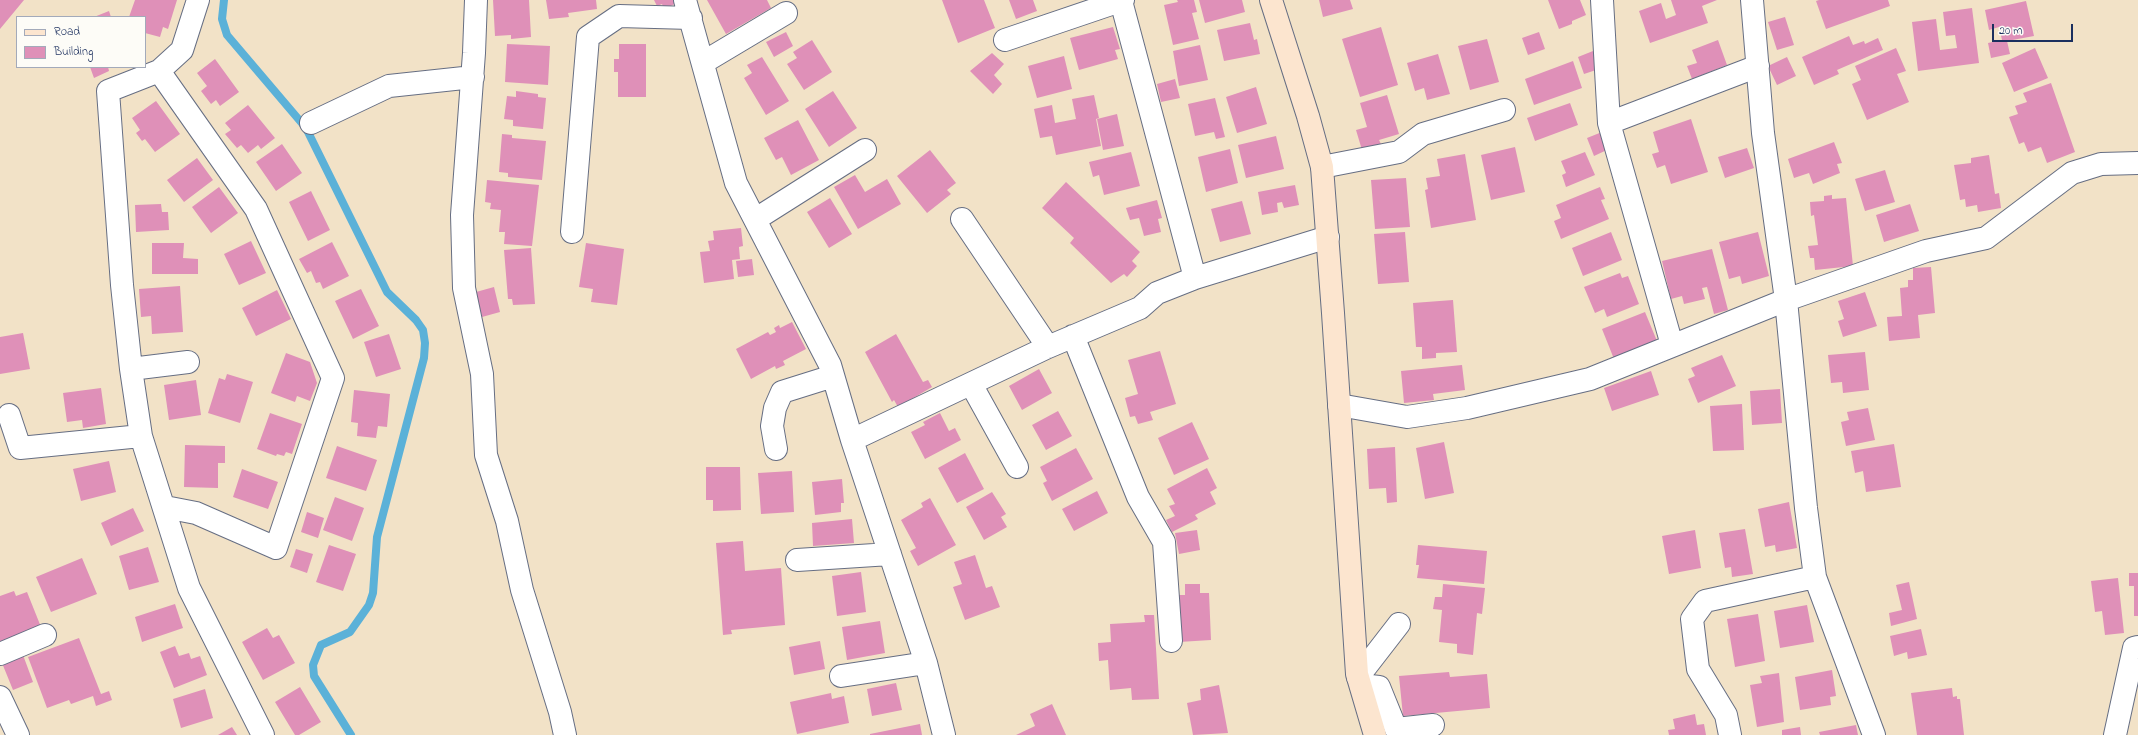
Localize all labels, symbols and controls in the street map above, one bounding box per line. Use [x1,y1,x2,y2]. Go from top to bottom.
legend [16,16,146,68]
scale bar [1994,16,2075,42]
text: 20 m [1999,22,2022,40]
text: Road [54,23,80,41]
text: Building [54,43,93,61]

